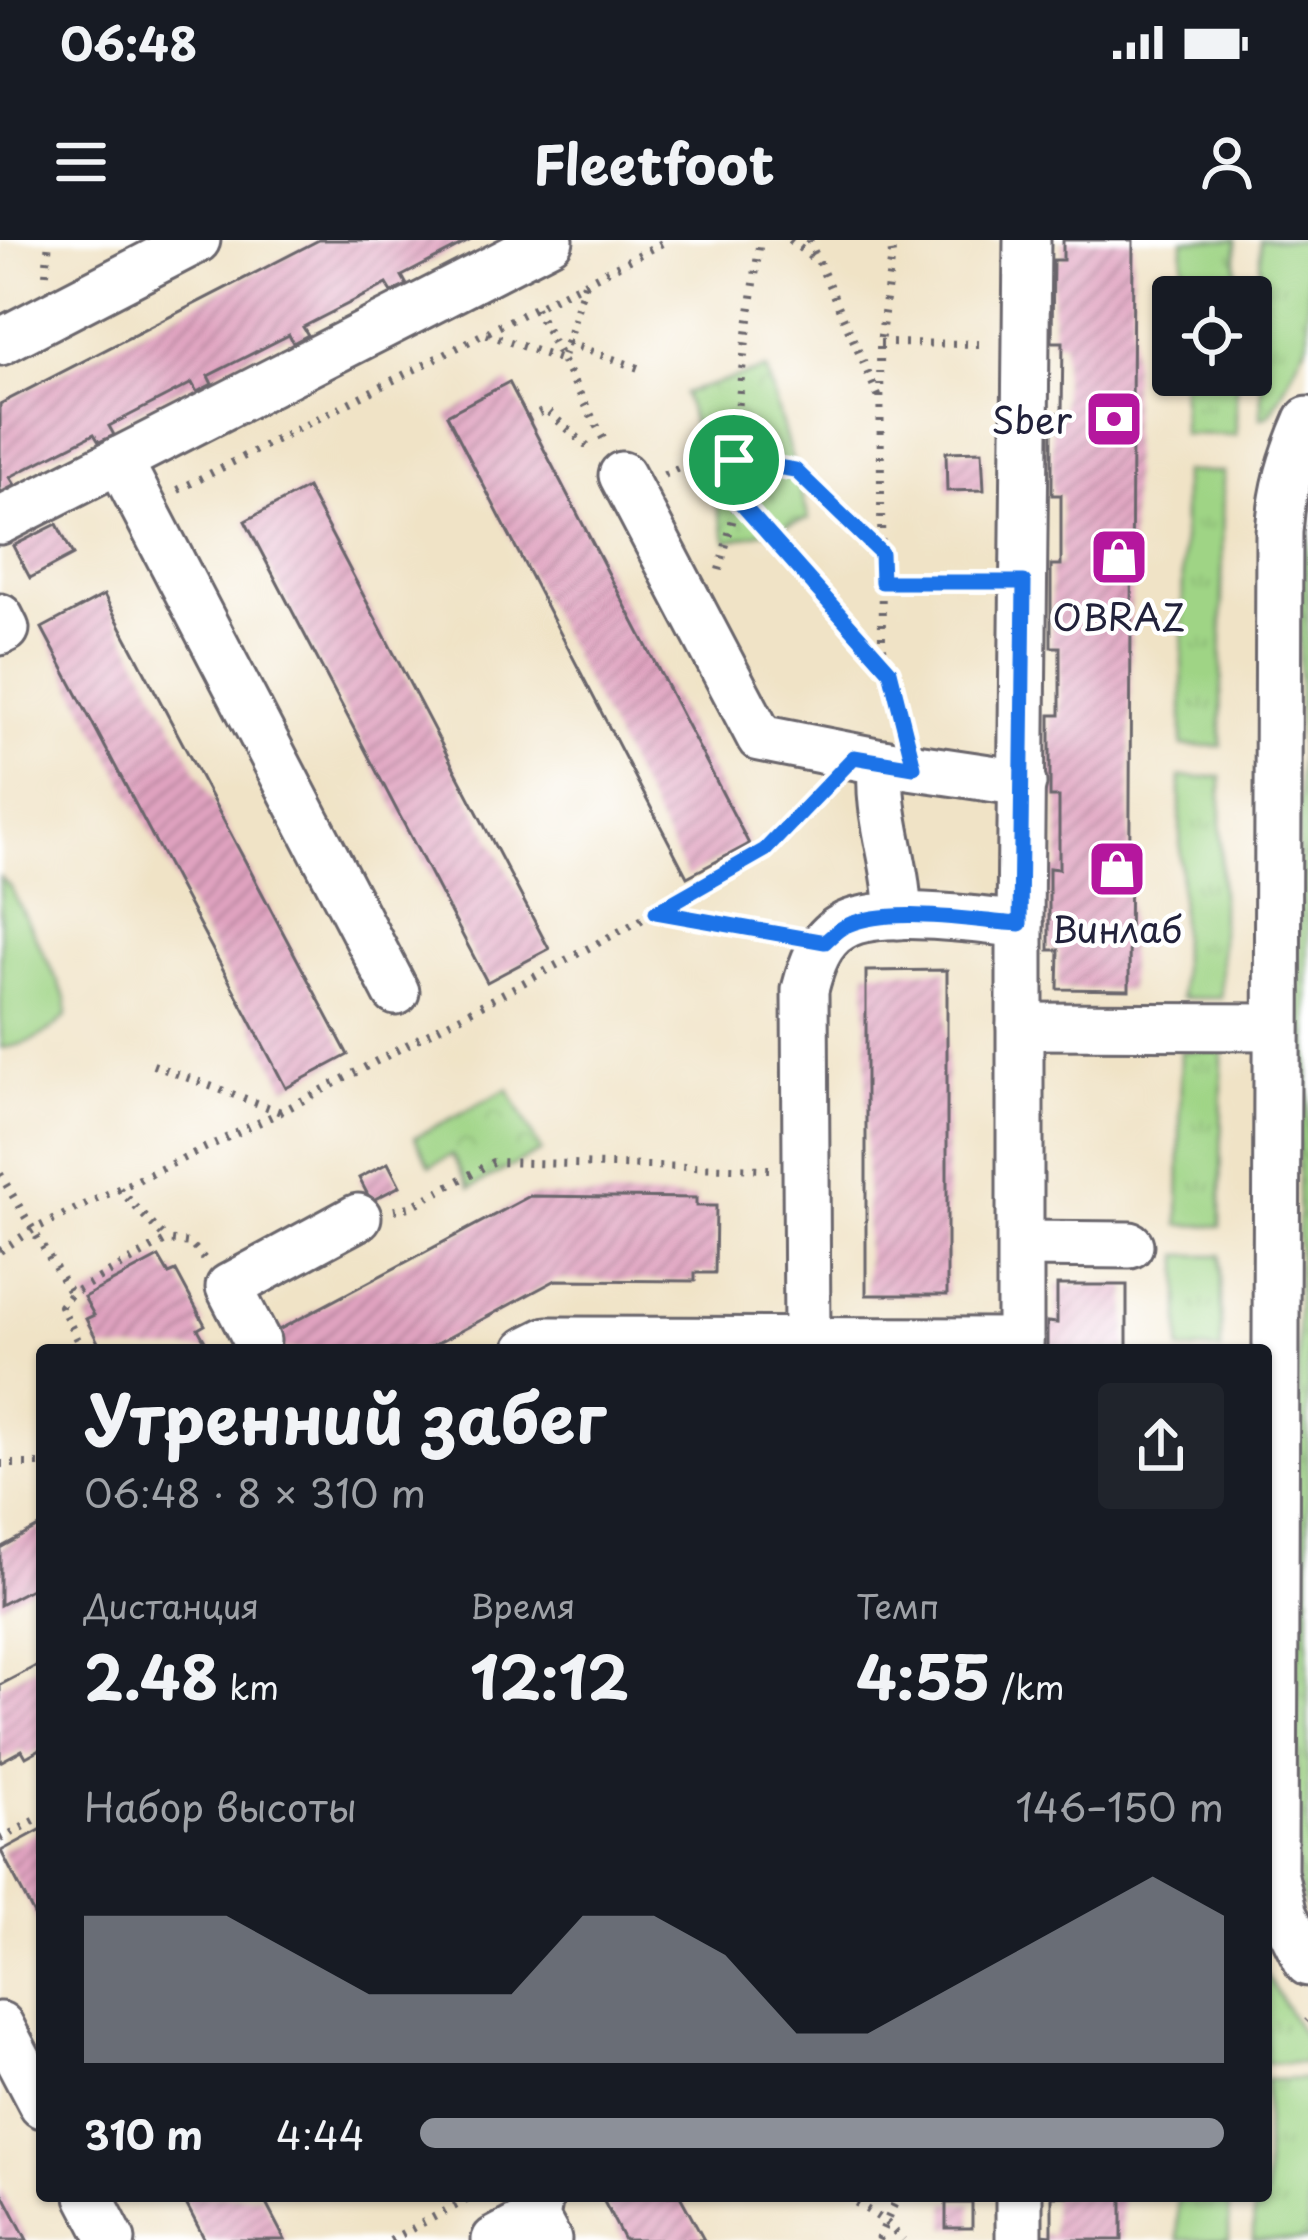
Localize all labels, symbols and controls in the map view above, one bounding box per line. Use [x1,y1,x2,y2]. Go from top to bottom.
text: 06:48 [60,8,197,76]
text: Fleetfoot [533,122,775,203]
icon: menu [48,129,114,195]
icon: person [1194,129,1260,195]
map controls [1152,276,1272,396]
button: locate [1152,276,1272,396]
bank icon: Sber [1083,388,1145,450]
place label: Sber [991,392,1072,446]
pin [683,409,785,511]
icon: arrive [701,427,767,493]
shop icon: OBRAZ [1088,526,1150,588]
place label: OBRAZ [1052,589,1186,643]
shop icon: Винлаб [1086,838,1148,900]
place label: Винлаб [1052,901,1182,955]
text: Утренний забег [84,1367,606,1466]
button: share [1098,1383,1224,1509]
text: 06:48 · 8 × 310 m [84,1462,426,1521]
text: Дистанция [84,1580,259,1630]
text: Время [470,1580,575,1630]
text: Темп [856,1580,939,1630]
text: 2.48 [84,1630,219,1720]
text: 12:12 [470,1630,629,1720]
text: 4:55 [856,1630,991,1720]
text: km [219,1661,279,1711]
text: /km [991,1661,1065,1711]
text: Набор высоты [84,1776,357,1835]
text: 146–150 m [1016,1776,1224,1835]
text: 310 m [84,2104,203,2163]
text: 4:44 [276,2104,365,2163]

